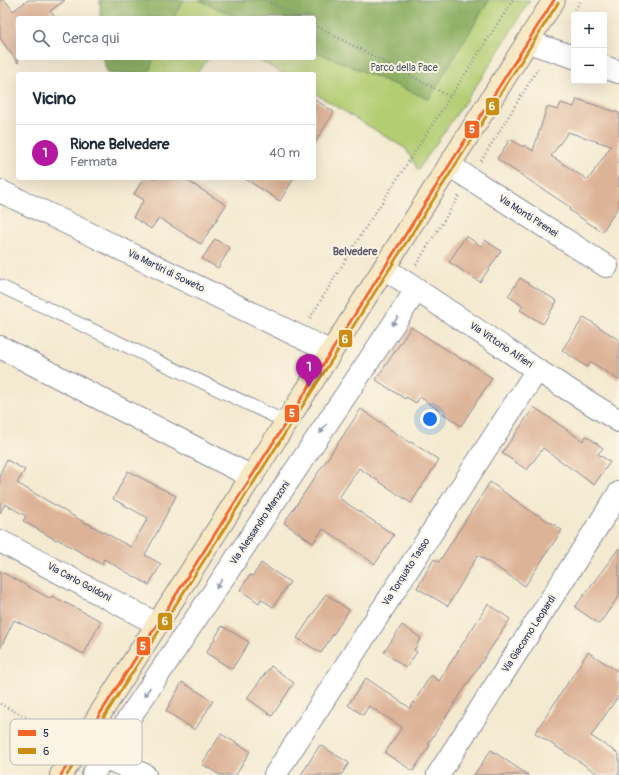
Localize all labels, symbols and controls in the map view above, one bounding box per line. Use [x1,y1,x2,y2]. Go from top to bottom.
map controls [571,12,607,84]
button: + [571,12,607,48]
search box [16,16,316,60]
icon: search [30,27,52,49]
text: Cerca qui [62,29,119,48]
button: − [571,48,607,84]
park label: Parco della Pace [370,62,438,74]
text: Vicino [32,88,76,109]
line badge: 6 [485,97,500,116]
text: 6 [489,100,496,113]
line badge: 5 [464,120,480,139]
text: 5 [469,123,475,136]
text: Rione Belvedere [70,135,169,154]
text: 1 [42,145,48,161]
text: 40 m [269,145,300,161]
text: Fermata [70,154,117,170]
street label: Via Monti Pirenei [496,192,560,240]
district label: Belvedere [333,245,378,258]
street label: Via Martiri di Soweto [125,247,207,295]
one-way arrow [392,316,399,327]
street label: Via Vittorio Alfieri [467,319,535,371]
line badge: 6 [338,329,353,348]
text: 6 [342,333,349,346]
pin: 1 [296,354,322,387]
line badge: 5 [284,404,300,423]
text: 5 [289,407,295,420]
your location [420,409,440,429]
one-way arrow [319,424,327,435]
street label: Via Alessandro Manzoni [228,479,293,567]
street label: Via Torquato Tasso [380,535,433,608]
street label: Via Carlo Goldoni [45,560,113,604]
one-way arrow [215,579,223,589]
street label: Via Giacomo Leopardi [500,593,559,675]
line badge: 6 [157,612,173,631]
text: 6 [162,615,169,628]
line badge: 5 [136,636,151,656]
text: 5 [140,640,146,653]
one-way arrow [143,687,151,697]
legend [10,719,142,765]
text: 5 [43,727,49,740]
text: 6 [43,745,49,758]

